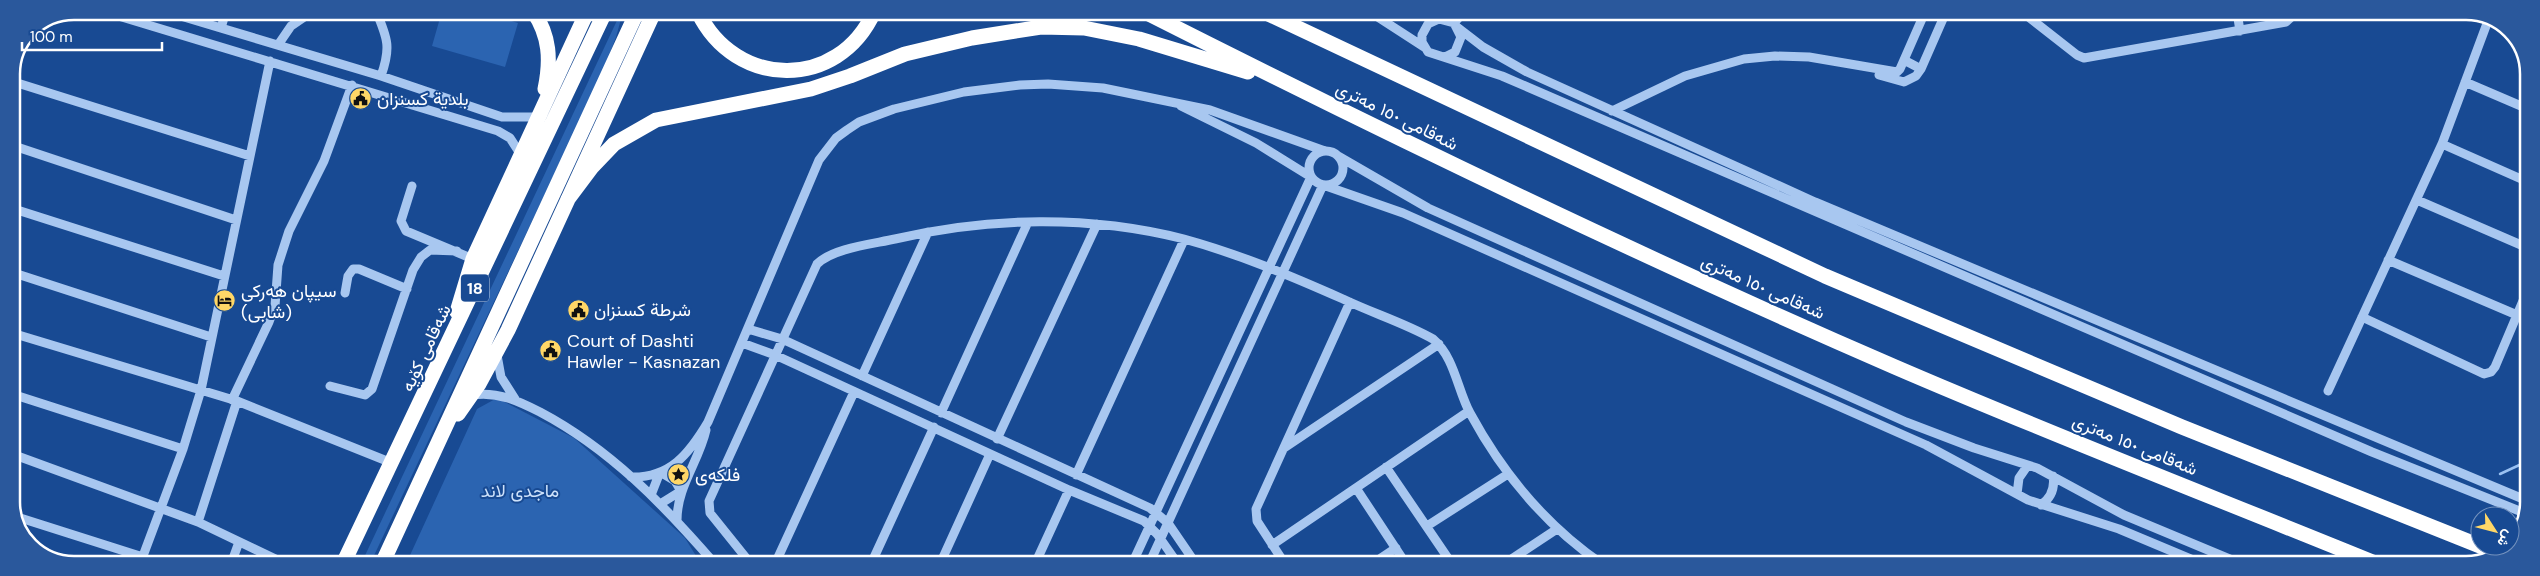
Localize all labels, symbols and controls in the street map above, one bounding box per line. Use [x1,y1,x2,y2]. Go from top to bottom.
scale bar [22,20,162,52]
text: 100 m [30,27,73,47]
street label: شەقامی ١٥٠ مەتری [1332,76,1462,156]
public building icon: بلدية كسنزان [349,87,373,111]
place label: بلدية كسنزان [377,87,469,111]
street label: شەقامی ١٥٠ مەتری [1697,249,1829,325]
road number: 18 [461,274,489,302]
place label: سیپان هەرکی (شابی) [241,279,337,324]
hotel icon: سیپان هەرکی (شابی) [213,289,237,313]
public building icon: شرطة كسنزان [566,298,590,322]
place label: شرطة كسنزان [594,298,691,322]
street label: شەقامی کۆیە [395,300,457,396]
place label: Court of Dashti Hawler - Kasnazan [567,329,720,374]
public building icon: Court of Dashti Hawler - Kasnazan [539,339,563,363]
street label: شەقامی ١٥٠ مەتری [2069,409,2201,481]
place icon: فلکەی [667,463,691,487]
place label: فلکەی [695,463,740,487]
park label: ماجدی لاند [481,479,559,503]
north arrow [2470,506,2520,556]
text: ش [2493,527,2518,551]

